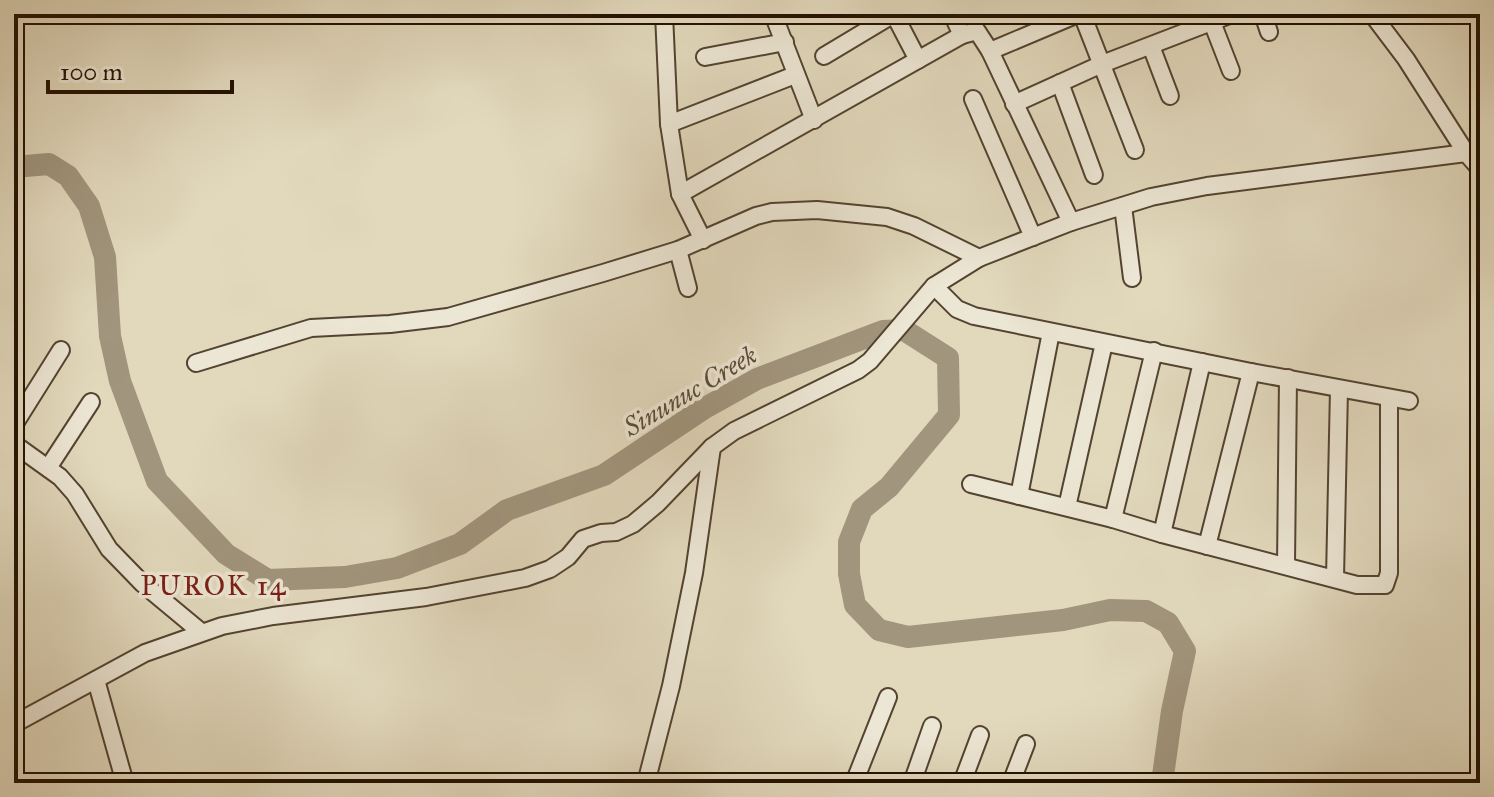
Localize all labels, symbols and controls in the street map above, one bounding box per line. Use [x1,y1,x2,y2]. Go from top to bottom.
scale bar [48,44,232,94]
text: 100 m [60,57,123,87]
water label: Sinunuc Creek [617,338,763,444]
district label: PUROK 14 [141,568,287,603]

